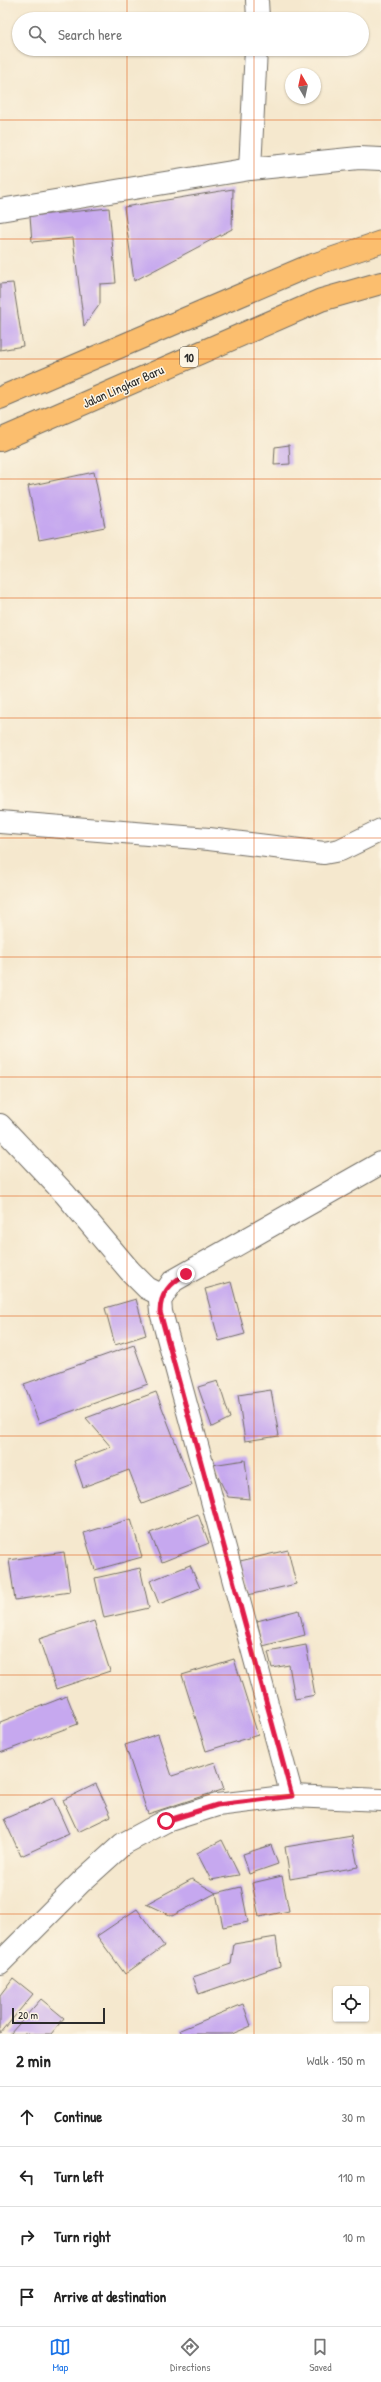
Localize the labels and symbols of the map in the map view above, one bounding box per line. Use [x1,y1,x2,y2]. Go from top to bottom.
north arrow [285,68,321,104]
road number: 10 [180,347,198,367]
street label: Jalan Lingkar Baru [80,360,166,412]
route end [177,1265,195,1283]
route start [157,1812,175,1830]
scale bar [12,2006,105,2025]

